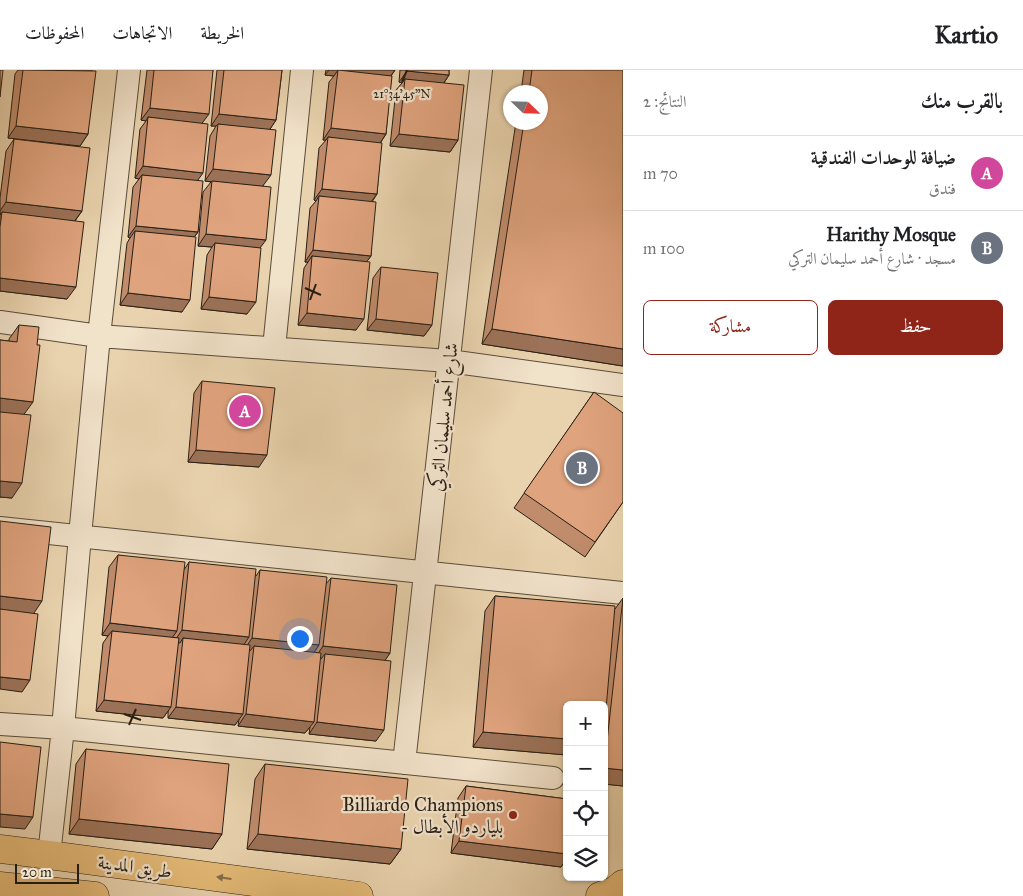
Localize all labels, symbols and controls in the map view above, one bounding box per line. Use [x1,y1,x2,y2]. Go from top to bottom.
text: Kartio [935,20,998,50]
text: المحفوظات [25,22,84,44]
text: الاتجاهات [112,22,172,44]
text: الخريطة [200,22,244,44]
north arrow [503,85,548,130]
text: 21°34'45"N [373,87,431,101]
text: بالقرب منك [921,88,1003,114]
text: النتائج: 2 [643,92,686,111]
text: ضيافة للوحدات الفندقية [811,146,956,169]
text: 70 m [643,164,678,183]
text: A [982,164,992,183]
text: فندق [929,179,956,198]
text: Harithy Mosque [826,223,956,246]
text: 100 m [643,239,685,258]
text: B [982,239,992,258]
text: مسجد · شارع أحمد سليمان التركي [788,249,956,268]
button: مشاركة [643,300,818,355]
button: حفظ [828,300,1003,355]
street label: شارع أحمد سليمان التركي [423,341,467,493]
pin: A [229,392,261,430]
pin: B [566,449,598,487]
your location [287,626,313,652]
map controls [563,701,608,881]
button: + [563,701,608,746]
button: − [563,746,608,791]
button: locate [563,791,608,836]
place label: Billiardo Champions - بلياردو الأبطال [342,793,503,838]
marker: Billiardo Champions - بلياردو الأبطال [507,809,519,821]
button: layers [563,836,608,881]
street label: طريق المدينة [96,850,174,884]
scale bar [15,861,79,884]
text: 20 m [22,864,52,881]
one-way arrow [216,874,232,882]

